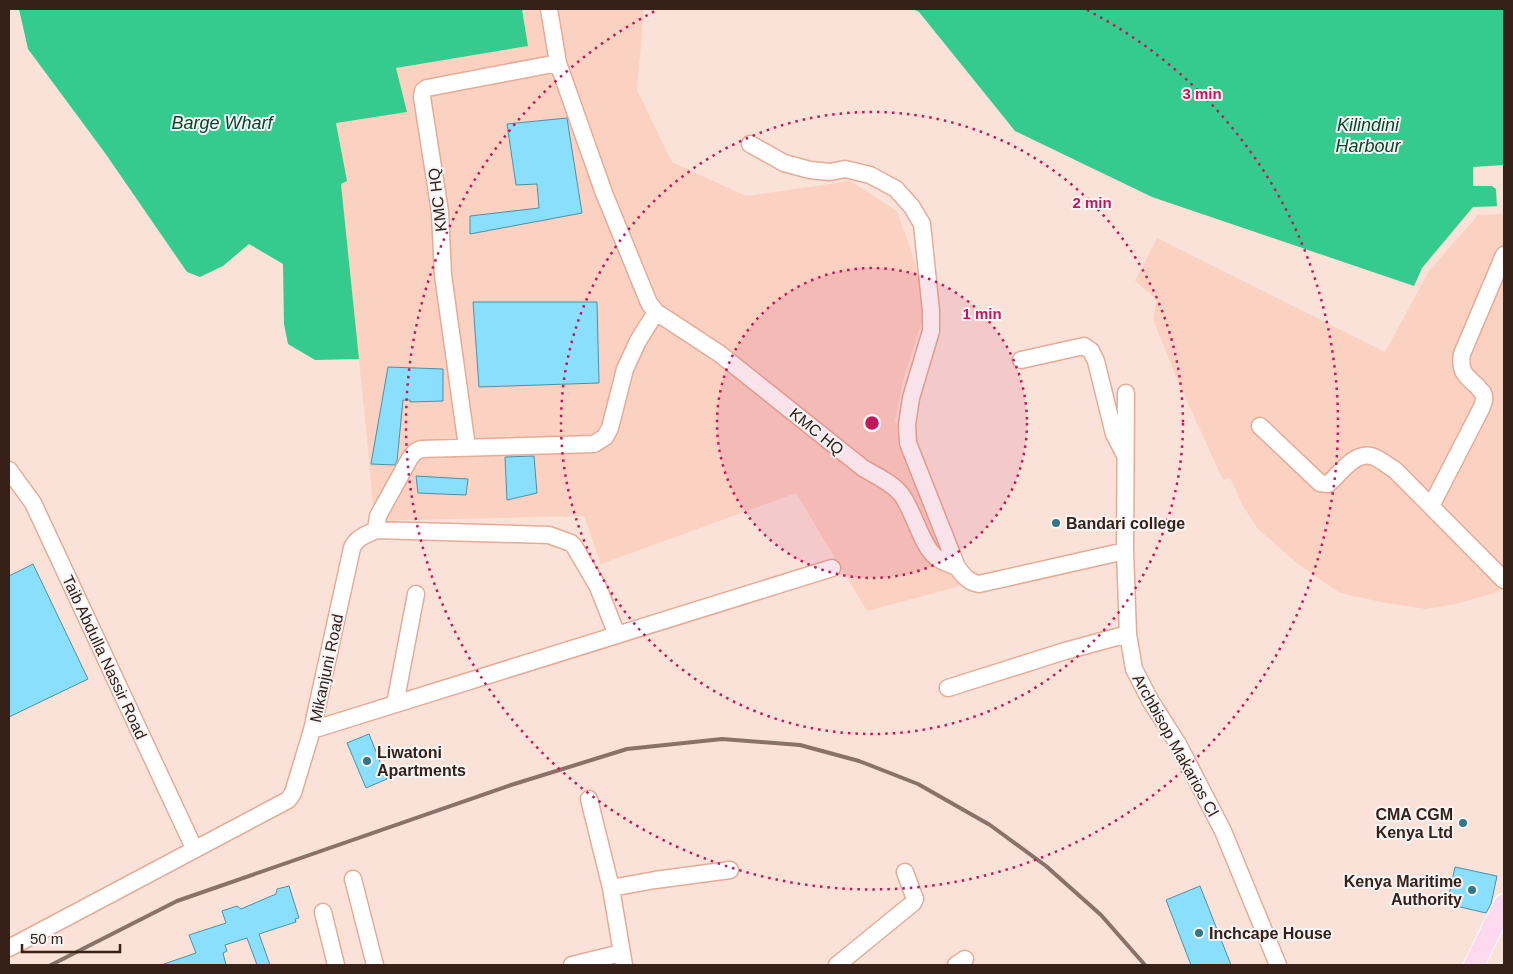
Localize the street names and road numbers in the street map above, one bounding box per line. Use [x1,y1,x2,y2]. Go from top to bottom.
street label: KMC HQ [425,167,450,233]
street label: KMC HQ [786,405,847,458]
street label: Taib Abdulla Nassir Road [59,573,150,742]
street label: Mikanjuni Road [307,612,346,724]
street label: Archbisop Makarios Cl [1129,671,1222,819]

